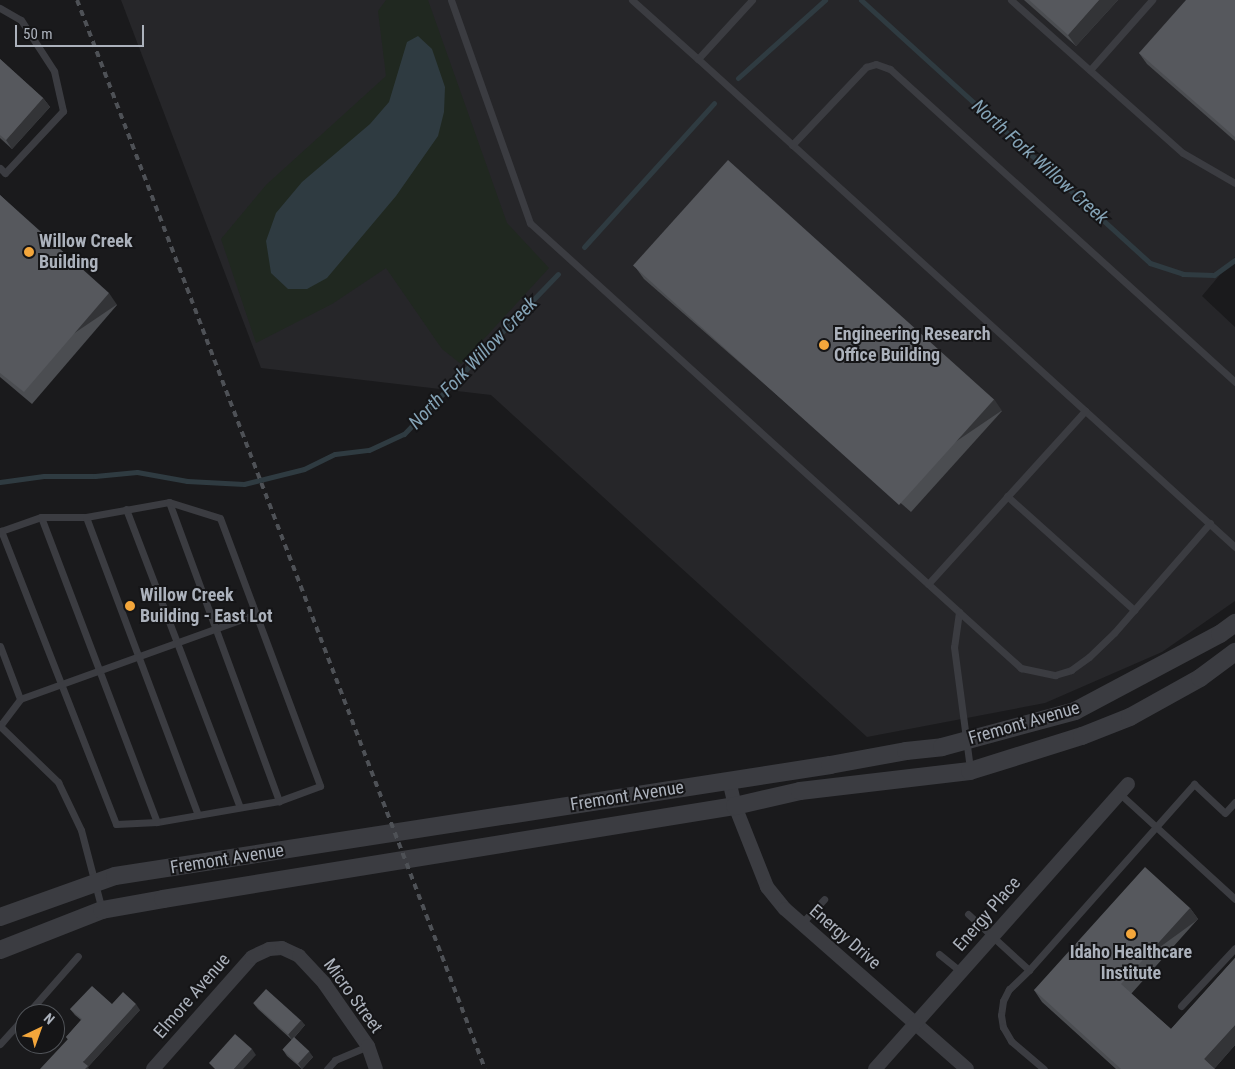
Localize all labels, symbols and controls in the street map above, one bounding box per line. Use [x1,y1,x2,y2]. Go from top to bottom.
scale bar [18,15,146,47]
text: 50 m [23,25,53,43]
water label: North Fork Willow Creek [967,95,1113,229]
place label: Willow Creek Building [39,231,132,274]
marker: Willow Creek Building [23,246,35,258]
water label: North Fork Willow Creek [404,292,542,434]
place label: Engineering Research Office Building [834,324,991,366]
marker: Engineering Research Office Building [818,339,830,351]
place label: Willow Creek Building - East Lot [140,585,272,628]
marker: Willow Creek Building - East Lot [124,600,136,612]
street label: Fremont Avenue [966,697,1082,749]
street label: Fremont Avenue [569,776,685,816]
street label: Fremont Avenue [169,839,285,879]
street label: Energy Place [949,872,1025,956]
street label: Energy Drive [805,900,885,974]
marker: Idaho Healthcare Institute [1125,928,1137,940]
place label: Idaho Healthcare Institute [1070,942,1192,984]
street label: Elmore Avenue [149,949,235,1043]
street label: Micro Street [319,955,387,1037]
north arrow [15,1004,65,1054]
text: N [41,1010,58,1027]

